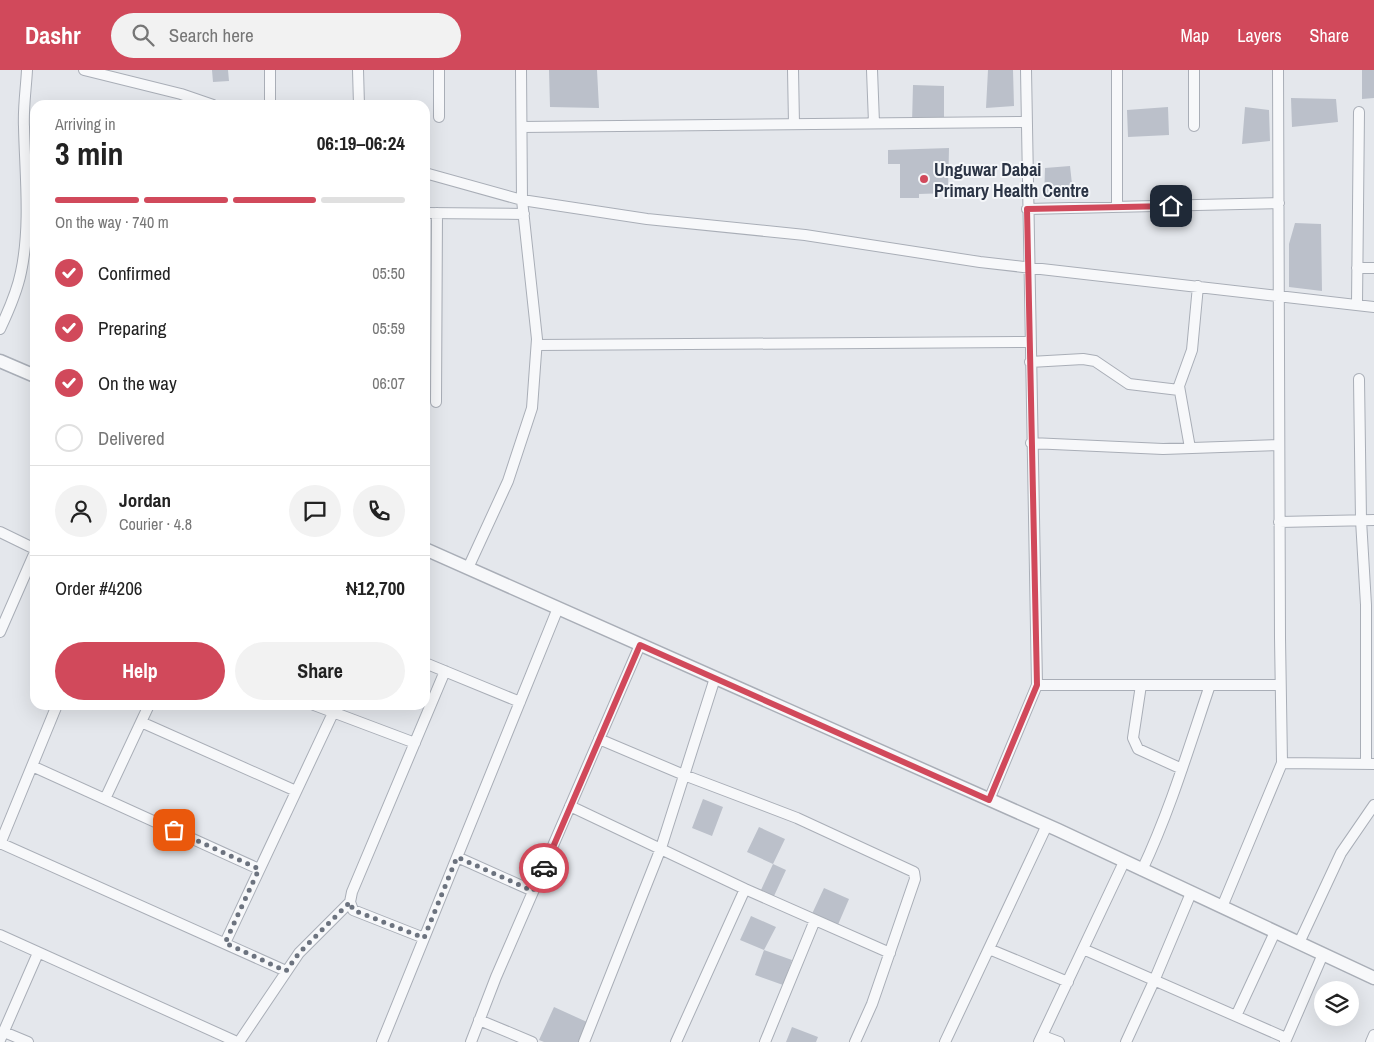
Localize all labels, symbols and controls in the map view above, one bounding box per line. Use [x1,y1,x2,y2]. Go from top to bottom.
search box [111,13,461,58]
text: Dashr [25,19,81,51]
icon: search [129,21,157,49]
text: Search here [169,22,254,48]
text: Map [1181,23,1209,48]
text: Layers [1237,23,1282,48]
text: Share [1310,23,1349,48]
text: Arriving in [55,113,116,135]
text: 06:19–06:24 [317,130,405,156]
text: 3 min [55,132,124,175]
place label: Unguwar Dabai Primary Health Centre [934,157,1089,203]
marker: Unguwar Dabai Primary Health Centre [918,173,930,185]
pin [1150,185,1192,227]
icon: home [1157,192,1185,220]
text: On the way · 740 m [55,211,169,233]
icon: check [55,259,83,287]
text: Confirmed [98,260,171,286]
text: 05:50 [372,262,405,284]
icon: check [55,314,83,342]
text: Preparing [98,315,166,341]
text: 05:59 [372,317,405,339]
icon: check [55,369,83,397]
text: On the way [98,370,177,396]
text: 06:07 [372,372,405,394]
text: Delivered [98,425,165,451]
button: person [55,485,107,537]
button: chat [289,485,341,537]
button: phone [353,485,405,537]
text: Jordan [119,487,171,513]
text: Courier · 4.8 [119,513,192,535]
text: Order #4206 [55,575,142,601]
text: ₦12,700 [346,575,405,601]
button: Help [55,642,225,700]
button: Share [235,642,405,700]
pin [153,809,195,851]
icon: bag [160,816,188,844]
courier [519,843,569,893]
icon: car [530,854,558,882]
map controls [1314,981,1359,1026]
button: layers [1314,981,1359,1026]

